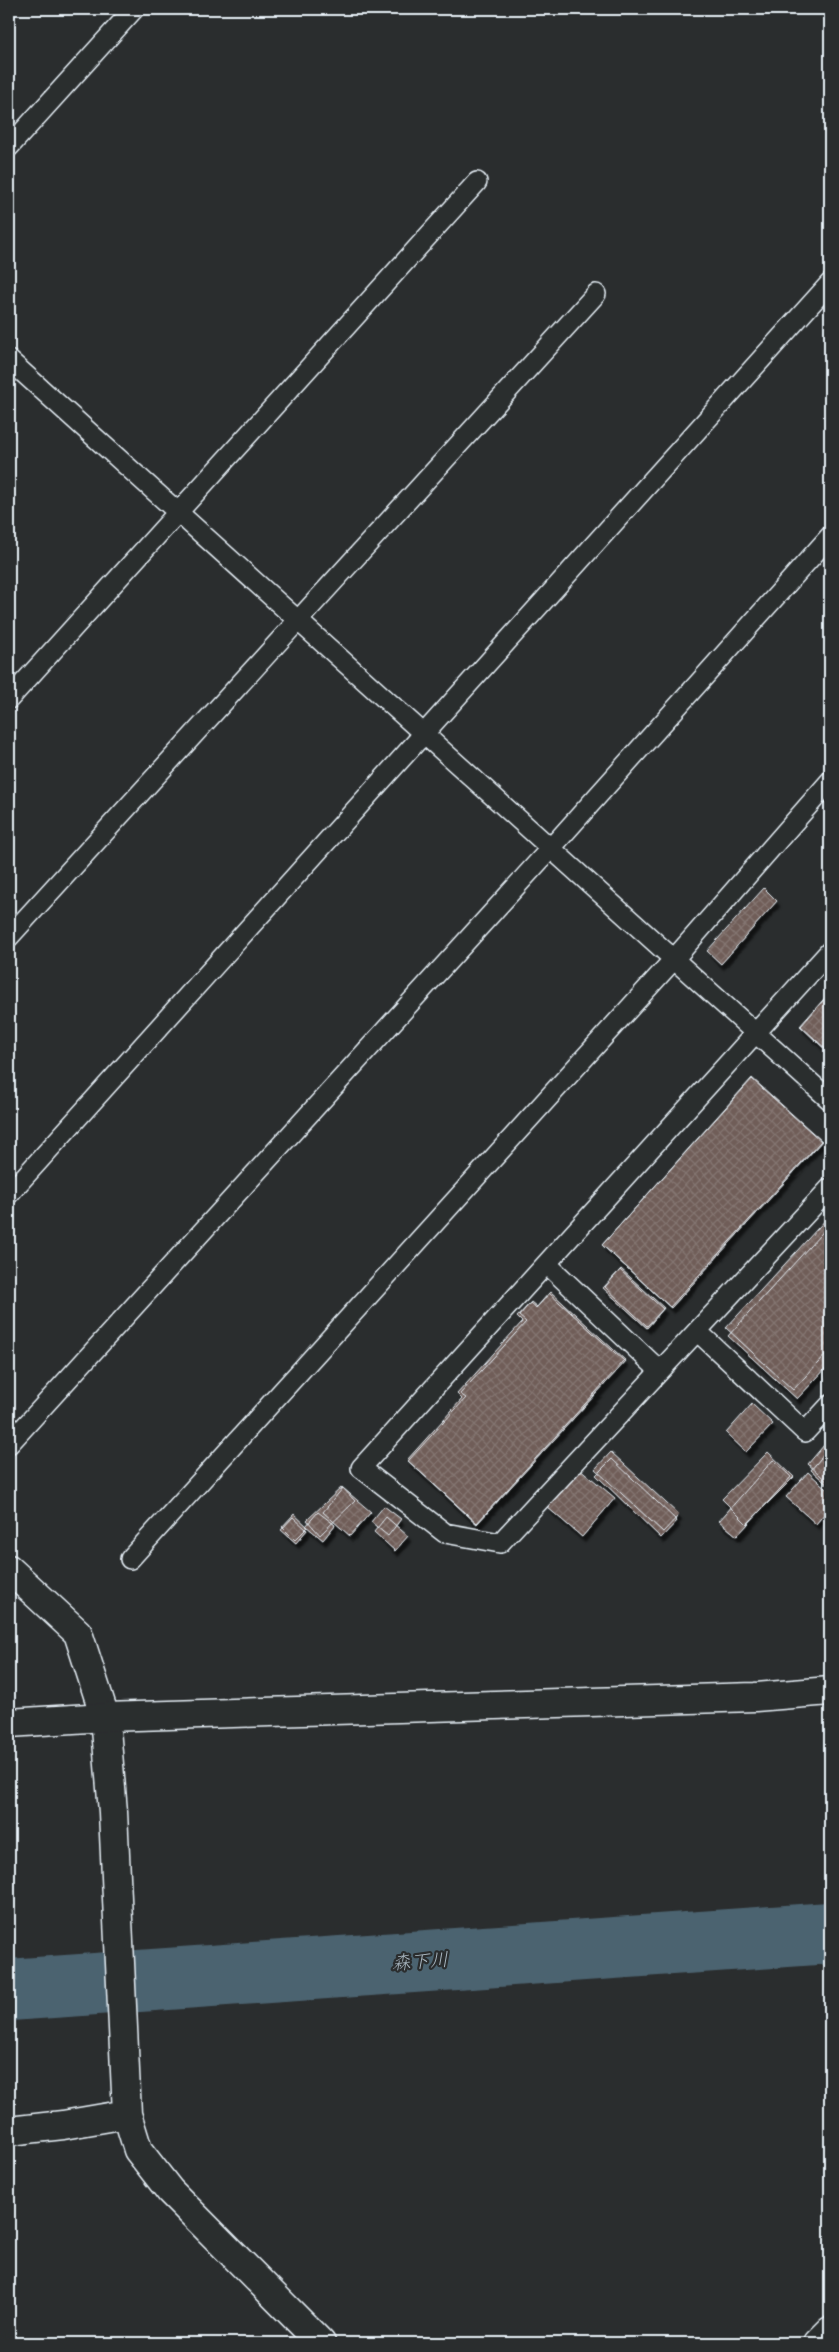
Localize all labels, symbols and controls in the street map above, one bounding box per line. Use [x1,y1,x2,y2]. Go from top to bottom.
water label: 森下川 [390,1943,450,1979]

